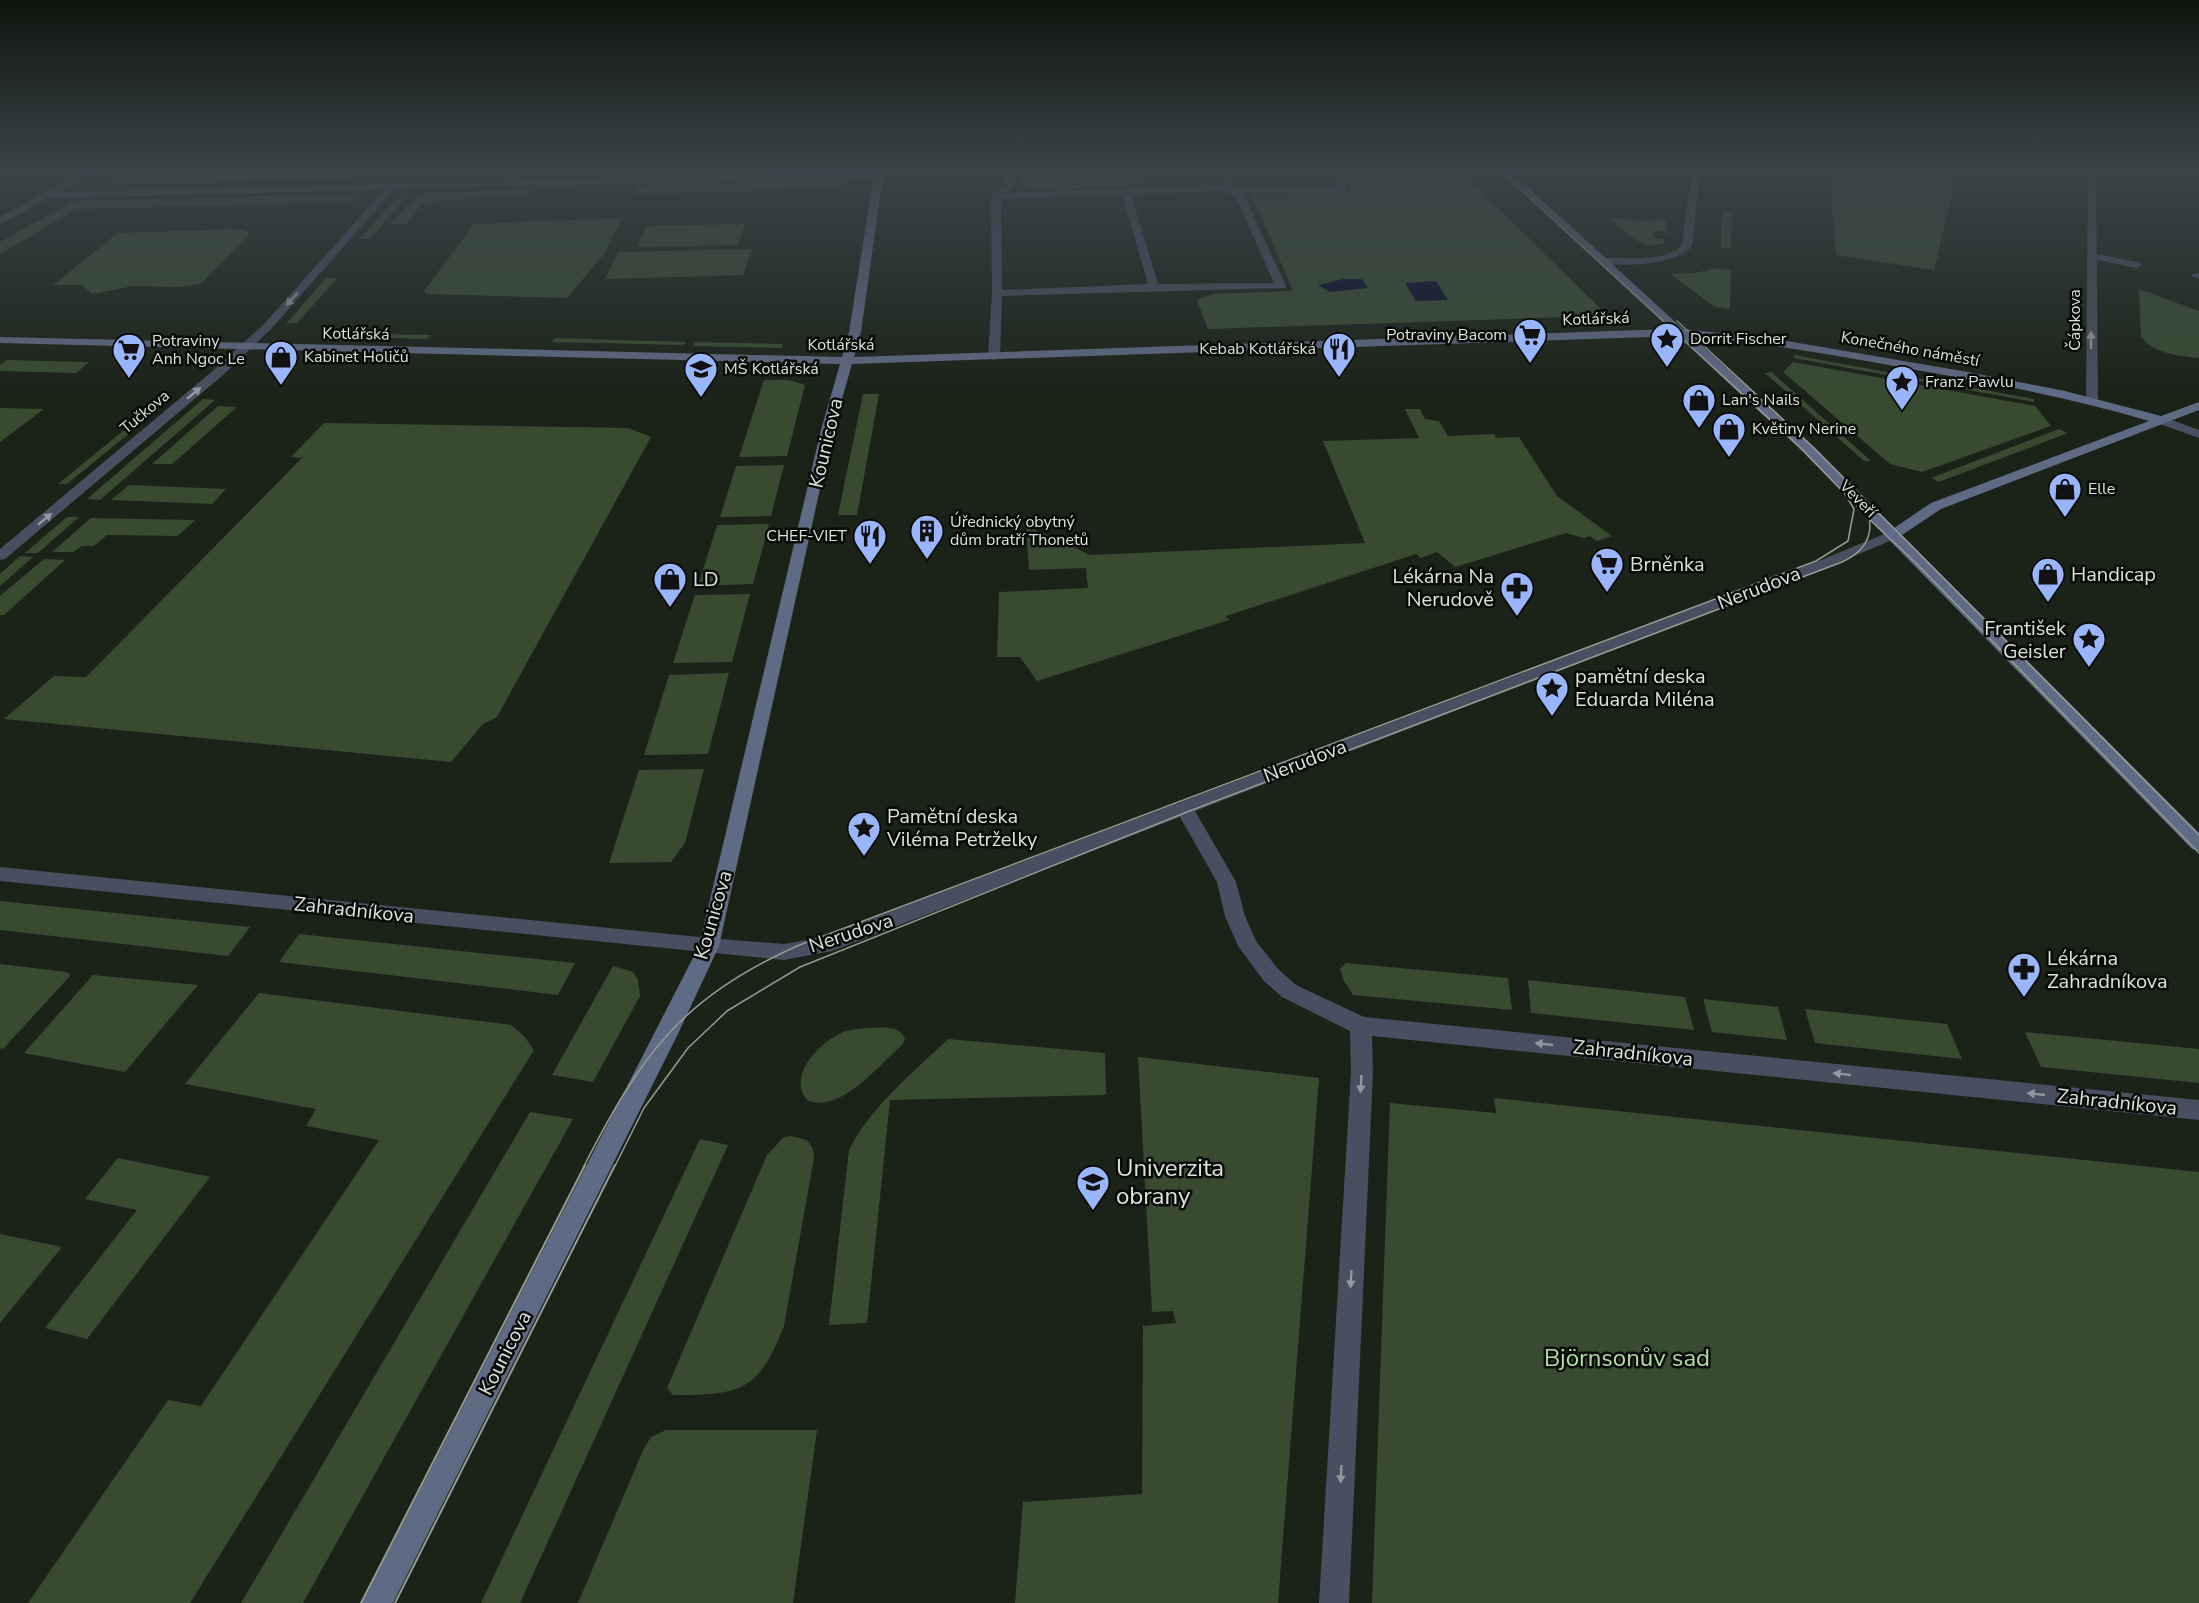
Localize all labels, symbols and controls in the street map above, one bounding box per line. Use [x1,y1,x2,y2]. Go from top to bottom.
street label: Čápkova [2064,289,2086,351]
one-way arrow [286,291,299,306]
street label: Kotlářská [1562,307,1630,331]
supermarket icon: Potraviny Bacom [1512,317,1548,364]
place icon: Dorrit Fischer [1649,321,1685,368]
street label: Kotlářská [322,322,390,346]
place label: Potraviny Bacom [1386,324,1507,346]
street label: Konečného náměstí [1839,326,1982,372]
place label: Dorrit Fischer [1690,328,1787,350]
place label: Potraviny Anh Ngoc Le [152,330,245,370]
restaurant icon: Kebab Kotlářská [1321,331,1357,378]
one-way arrow [2086,331,2096,350]
supermarket icon: Potraviny Anh Ngoc Le [111,332,147,379]
street label: Kotlářská [807,334,875,356]
place label: Kebab Kotlářská [1199,338,1316,360]
shop icon: Kabinet Holičů [263,339,299,386]
place label: Kabinet Holičů [304,346,409,368]
school or university icon: MŠ Kotlářská [683,351,719,398]
place label: MŠ Kotlářská [724,358,819,380]
place icon: Franz Pawlu [1884,364,1920,411]
place label: Franz Pawlu [1925,371,2014,393]
shop icon: Lan's Nails [1681,382,1717,429]
street label: Tučkova [116,385,174,439]
one-way arrow [186,387,201,400]
place label: Lan's Nails [1722,389,1800,411]
street label: Kounicova [803,395,849,491]
shop icon: Květiny Nerine [1711,411,1747,458]
place label: Květiny Nerine [1752,418,1856,440]
shop icon: Elle [2047,471,2083,518]
street label: Veveří [1834,475,1882,523]
place label: Elle [2088,478,2115,500]
place label: Úřednický obytný dům bratří Thonetů [950,511,1089,551]
one-way arrow [37,512,53,525]
building icon: Úřednický obytný dům bratří Thonetů [909,513,945,560]
restaurant icon: CHEF-VIET [852,518,888,565]
place label: CHEF-VIET [766,525,847,547]
supermarket icon: Brněnka [1589,546,1625,593]
place label: Brněnka [1630,551,1705,578]
shop icon: Handicap [2030,556,2066,603]
street label: Nerudova [1713,560,1805,616]
shop icon: LD [652,561,688,608]
place label: Handicap [2071,561,2156,588]
place label: Lékárna Na Nerudově [1392,563,1494,613]
place label: LD [693,566,719,593]
pharmacy icon: Lékárna Na Nerudově [1499,570,1535,617]
place label: František Geisler [1984,615,2067,665]
place icon: František Geisler [2071,621,2107,668]
place label: pamětní deska Eduarda Miléna [1575,663,1715,713]
place icon: pamětní deska Eduarda Miléna [1534,670,1570,717]
street label: Nerudova [1259,733,1351,789]
place label: Pamětní deska Viléma Petrželky [886,803,1038,853]
place icon: Pamětní deska Viléma Petrželky [846,810,882,857]
street label: Kounicova [687,867,739,963]
street label: Zahradníkova [293,890,415,930]
street label: Nerudova [805,907,897,959]
place label: Lékárna Zahradníkova [2047,945,2168,995]
pharmacy icon: Lékárna Zahradníkova [2006,951,2042,998]
street label: Zahradníkova [1572,1033,1694,1073]
one-way arrow [1534,1039,1553,1049]
one-way arrow [1833,1069,1852,1079]
one-way arrow [1357,1075,1366,1094]
street label: Zahradníkova [2056,1082,2178,1122]
one-way arrow [2027,1089,2046,1099]
place label: Univerzita obrany [1116,1152,1224,1212]
school or university icon: Univerzita obrany [1075,1164,1111,1211]
one-way arrow [1347,1269,1356,1288]
street label: Kounicova [472,1306,538,1400]
park label: Björnsonův sad [1544,1342,1710,1374]
one-way arrow [1337,1464,1346,1483]

